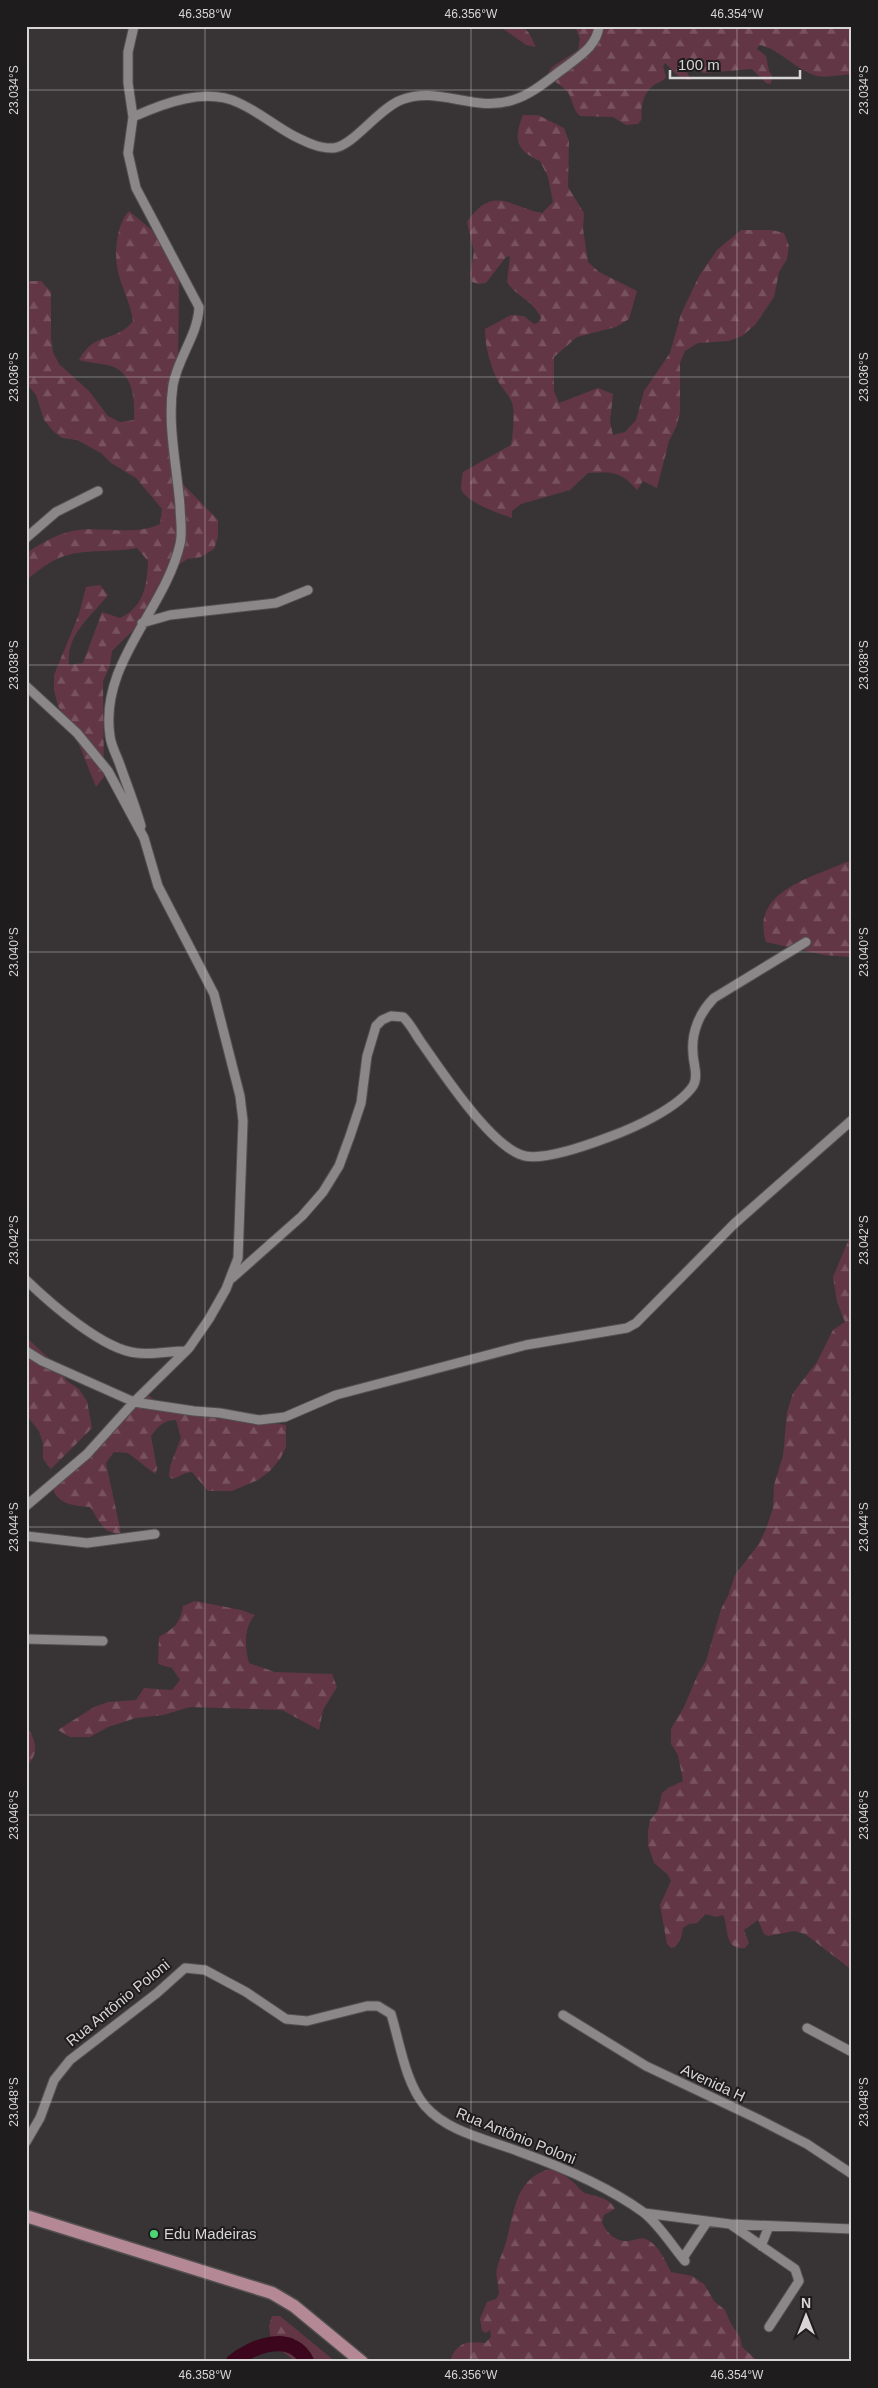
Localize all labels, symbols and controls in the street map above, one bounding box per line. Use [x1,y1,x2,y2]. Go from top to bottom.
text: 46.358°W [179,7,232,21]
text: 46.356°W [445,7,498,21]
text: 46.354°W [711,7,764,21]
scale bar [670,48,800,80]
text: 100 m [678,56,720,73]
text: 23.034°S [7,65,21,115]
text: 23.034°S [857,65,871,115]
text: 23.036°S [7,352,21,402]
text: 23.036°S [857,352,871,402]
text: 23.038°S [7,640,21,690]
text: 23.038°S [857,640,871,690]
text: 23.040°S [7,927,21,977]
text: 23.040°S [857,927,871,977]
text: 23.042°S [7,1215,21,1265]
text: 23.042°S [857,1215,871,1265]
text: 23.044°S [7,1502,21,1552]
text: 23.044°S [857,1502,871,1552]
text: 23.046°S [7,1790,21,1840]
text: 23.046°S [857,1790,871,1840]
street label: Rua Antônio Poloni [63,1956,173,2049]
street label: Avenida H [678,2060,748,2105]
text: 23.048°S [7,2077,21,2127]
text: 23.048°S [857,2077,871,2127]
street label: Rua Antônio Poloni [454,2104,579,2167]
place label: Edu Madeiras [164,2225,257,2242]
marker: Edu Madeiras [148,2228,160,2240]
north arrow [780,2290,830,2340]
text: N [801,2295,811,2311]
text: 46.358°W [179,2368,232,2382]
text: 46.356°W [445,2368,498,2382]
text: 46.354°W [711,2368,764,2382]

